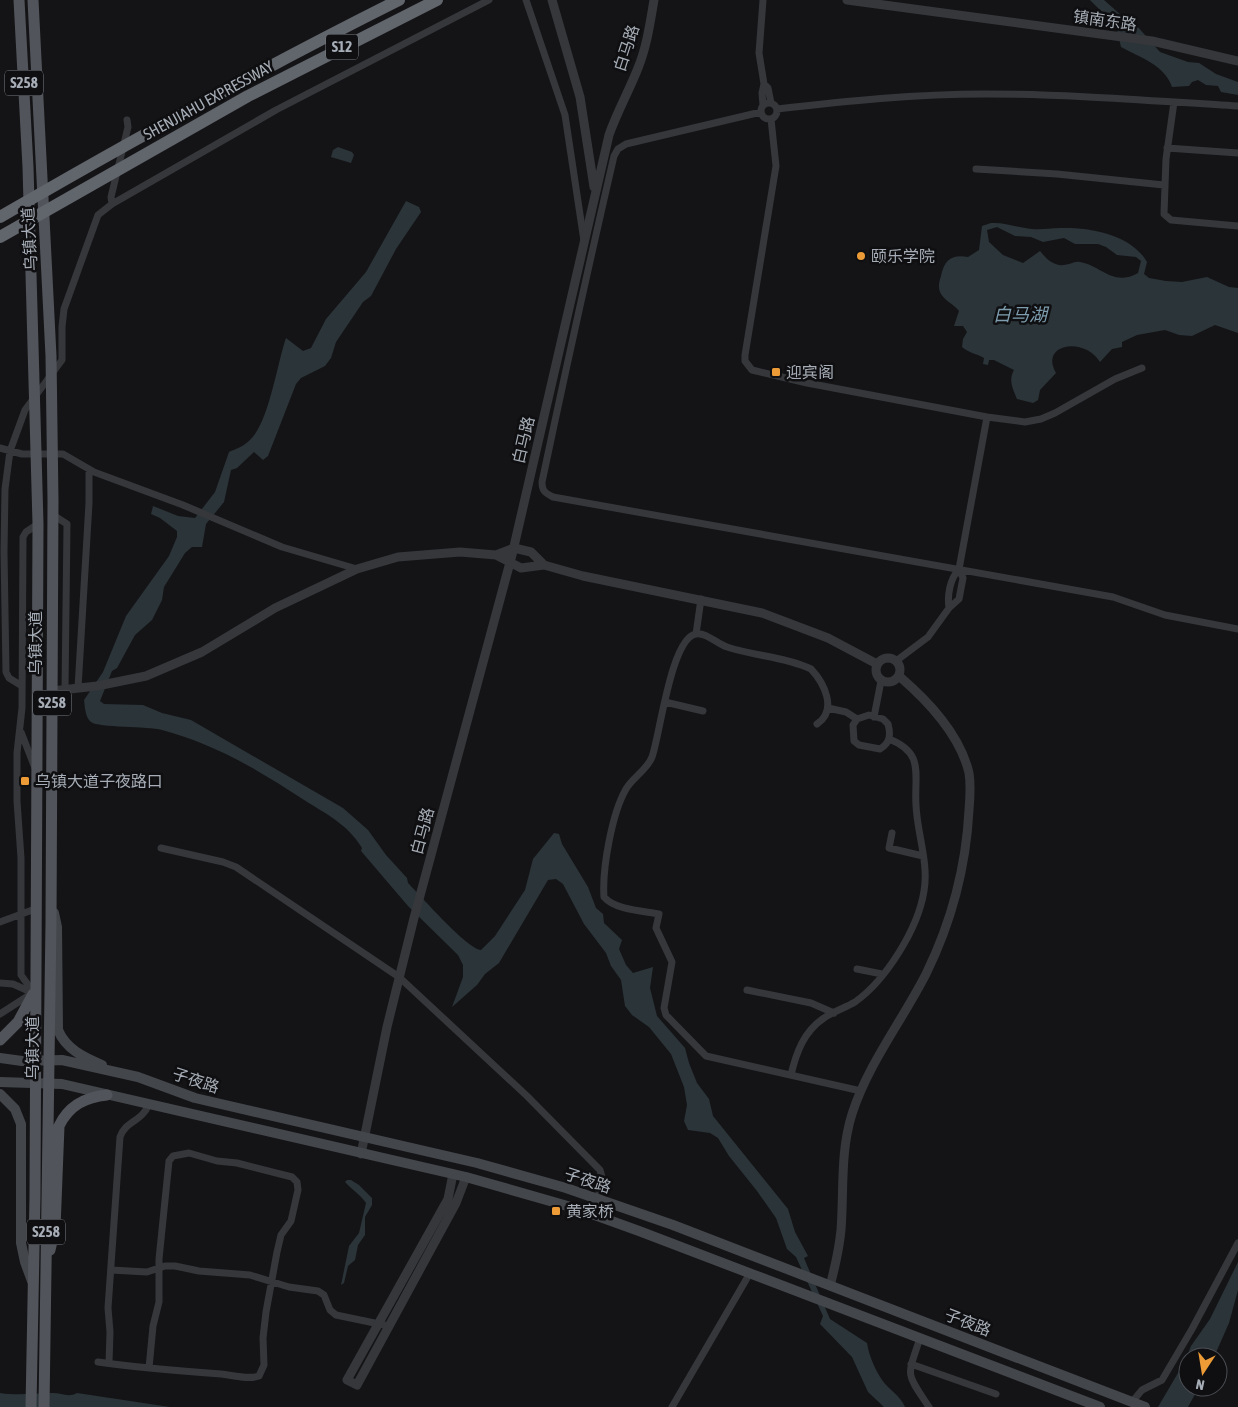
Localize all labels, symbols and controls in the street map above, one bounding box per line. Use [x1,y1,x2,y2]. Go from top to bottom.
street label: 镇南东路 [1072,7,1138,33]
street label: 白马路 [610,22,642,74]
road number: S12 [326,34,358,60]
street label: SHENJIAHU EXPRESSWAY [140,56,277,143]
road number: S258 [5,70,43,96]
street label: 乌镇大道 [18,207,40,271]
place label: 颐乐学院 [871,247,935,265]
marker: 颐乐学院 [855,250,867,262]
water label: 白马湖 [993,304,1050,325]
place label: 迎宾阁 [786,363,834,381]
marker: 迎宾阁 [770,366,782,378]
street label: 白马路 [509,415,537,465]
street label: 乌镇大道 [26,611,44,675]
road number: S258 [33,690,71,716]
place label: 乌镇大道子夜路口 [35,772,163,790]
marker: 乌镇大道子夜路口 [19,775,31,787]
street label: 白马路 [407,805,437,857]
street label: 乌镇大道 [23,1016,41,1080]
street label: 子夜路 [170,1064,222,1096]
street label: 子夜路 [562,1164,614,1196]
place label: 黄家桥 [566,1202,614,1220]
marker: 黄家桥 [550,1205,562,1217]
road number: S258 [27,1220,65,1244]
street label: 子夜路 [942,1305,994,1339]
north arrow [1178,1347,1228,1397]
text: N [1195,1376,1206,1393]

